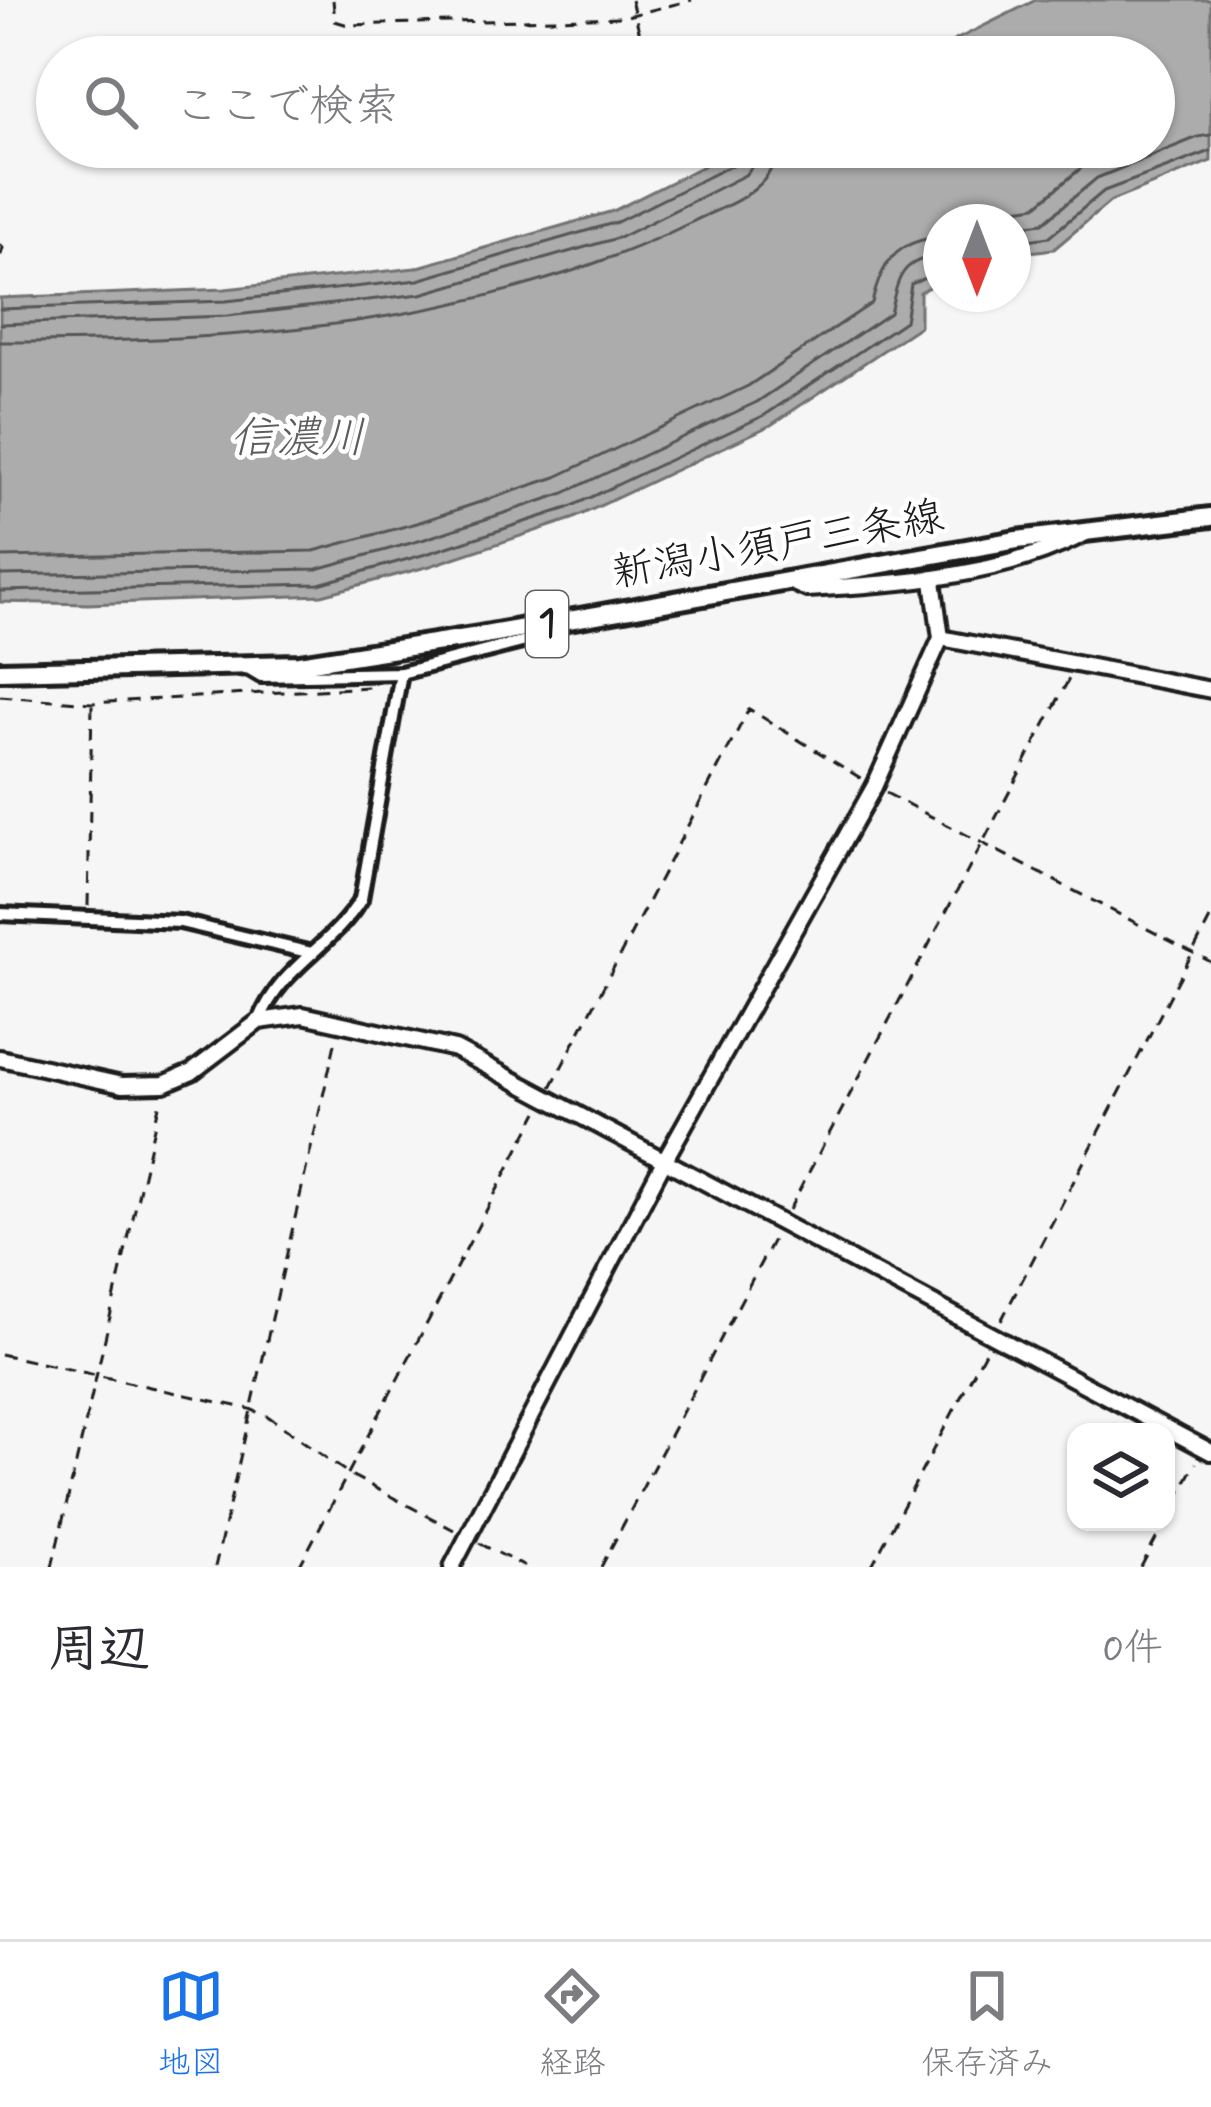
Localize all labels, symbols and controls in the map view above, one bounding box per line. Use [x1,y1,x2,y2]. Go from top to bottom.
search box [36,36,1175,168]
icon: search [78,69,144,135]
text: ここで検索 [174,78,399,137]
north arrow [923,204,1031,312]
water label: 信濃川 [230,410,366,469]
street label: 新潟小須戸三条線 [608,490,948,602]
road number: 1 [526,591,568,657]
map controls [1067,1423,1175,1531]
button: layers [1067,1423,1175,1531]
text: 周辺 [48,1618,150,1684]
text: 0件 [1102,1624,1163,1675]
tab: 地図 [158,1963,224,2086]
tab: 経路 [539,1963,605,2086]
tab: 保存済み [921,1963,1053,2086]

